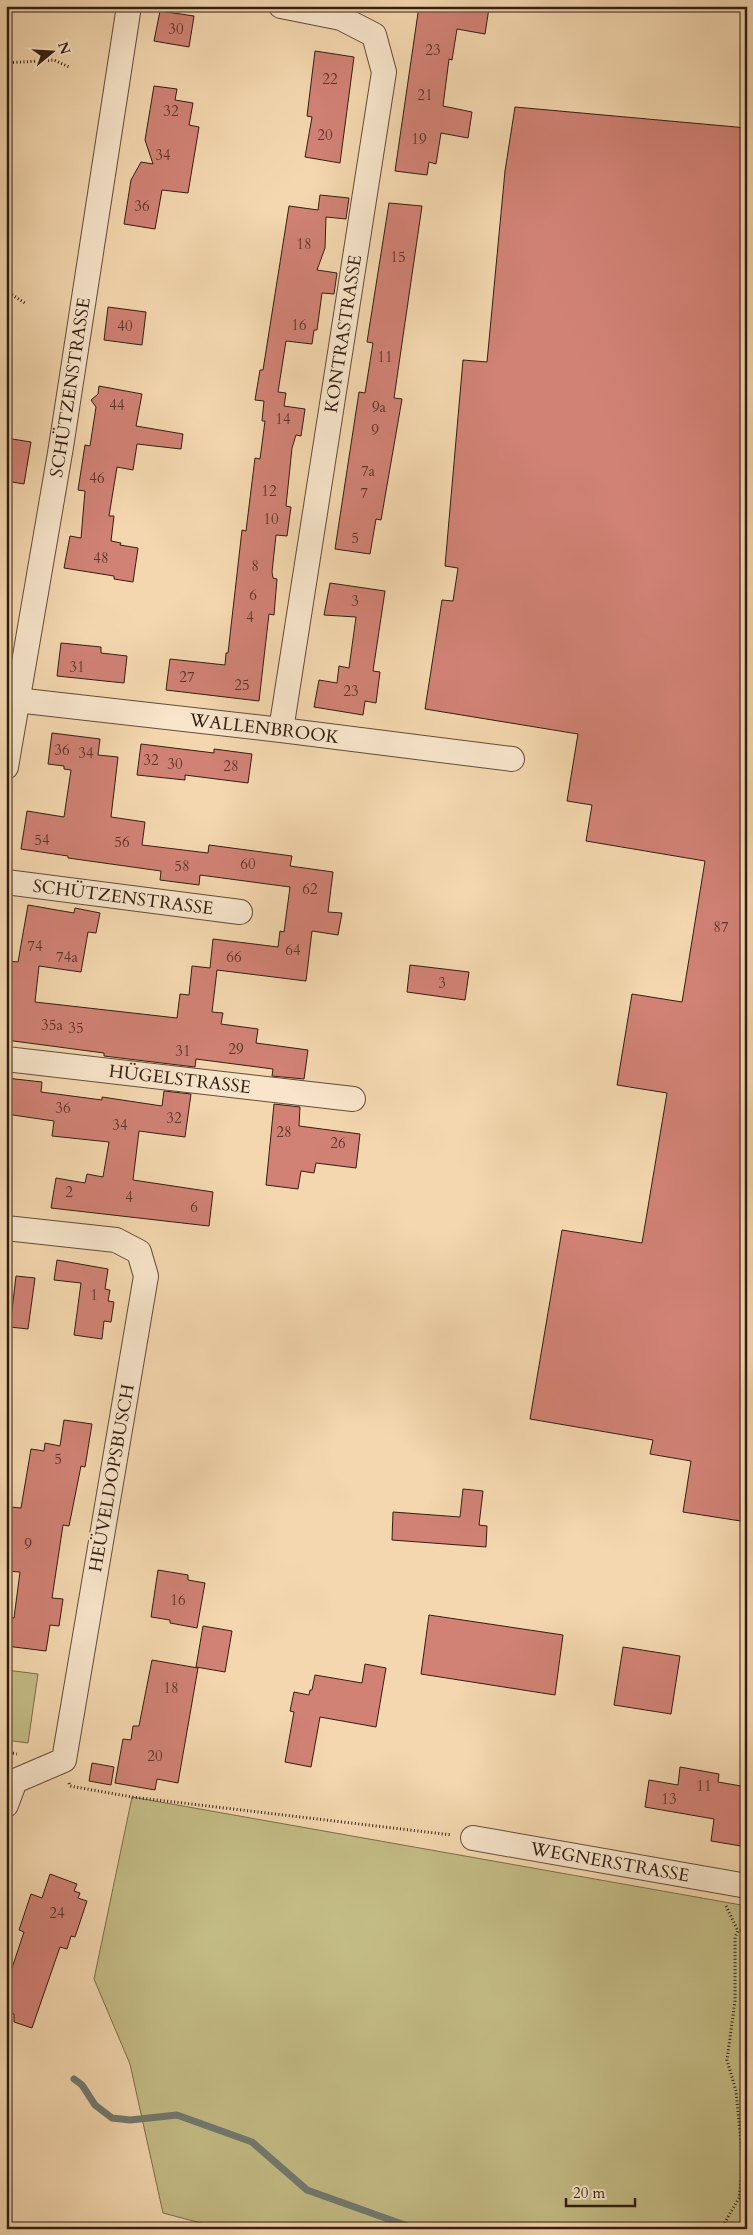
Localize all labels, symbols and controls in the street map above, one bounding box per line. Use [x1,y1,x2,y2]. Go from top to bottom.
house number: 30 [168,19,184,39]
north arrow [28,28,78,78]
text: N [53,39,75,57]
house number: 23 [425,40,441,60]
house number: 22 [322,69,338,89]
house number: 21 [417,85,433,105]
house number: 32 [163,101,179,121]
house number: 20 [317,125,333,145]
house number: 19 [411,129,427,149]
house number: 34 [155,145,171,165]
house number: 36 [134,196,150,216]
house number: 18 [296,234,312,254]
house number: 15 [390,247,406,267]
street label: KONTRASTRASSE [318,253,368,415]
street label: SCHÜTZENSTRASSE [44,296,96,479]
house number: 16 [291,315,307,335]
house number: 40 [117,316,133,336]
house number: 11 [377,347,393,367]
house number: 44 [109,395,125,415]
house number: 9a [372,397,387,417]
house number: 14 [275,409,291,429]
house number: 9 [371,420,379,440]
house number: 7a [361,461,376,481]
house number: 46 [89,468,105,488]
house number: 12 [261,481,277,501]
house number: 7 [360,483,368,503]
house number: 10 [263,509,279,529]
house number: 5 [351,528,359,548]
house number: 48 [93,548,109,568]
house number: 8 [251,556,259,576]
house number: 6 [249,585,257,605]
house number: 3 [351,591,359,611]
house number: 4 [246,607,254,627]
house number: 31 [69,657,85,677]
house number: 27 [179,667,195,687]
house number: 25 [234,675,250,695]
house number: 23 [343,681,359,701]
street label: WALLENBROOK [187,707,341,750]
house number: 36 [54,740,70,760]
house number: 34 [78,743,94,763]
house number: 32 [143,750,159,770]
house number: 30 [167,754,183,774]
house number: 28 [223,756,239,776]
house number: 54 [34,830,50,850]
house number: 56 [114,832,130,852]
house number: 60 [240,854,256,874]
house number: 58 [174,856,190,876]
street label: SCHÜTZENSTRASSE [31,873,215,921]
house number: 62 [302,879,318,899]
house number: 87 [713,917,729,937]
house number: 74 [27,936,43,956]
house number: 64 [285,940,301,960]
house number: 74a [56,947,78,967]
house number: 66 [226,947,242,967]
house number: 3 [438,973,446,993]
house number: 35a [41,1015,63,1035]
house number: 35 [68,1018,84,1038]
house number: 29 [228,1039,244,1059]
house number: 31 [175,1041,191,1061]
street label: HÜGELSTRASSE [108,1058,252,1100]
house number: 36 [55,1098,71,1118]
house number: 32 [166,1108,182,1128]
house number: 34 [112,1115,128,1135]
house number: 28 [276,1122,292,1142]
house number: 26 [330,1133,346,1153]
house number: 2 [65,1182,73,1202]
house number: 4 [125,1187,133,1207]
house number: 6 [190,1197,198,1217]
house number: 1 [90,1285,98,1305]
street label: HEÜVELDOPSBUSCH [83,1382,141,1574]
house number: 5 [54,1449,62,1469]
house number: 9 [24,1534,32,1554]
house number: 16 [170,1590,186,1610]
house number: 18 [163,1678,179,1698]
house number: 20 [147,1746,163,1766]
house number: 11 [696,1776,712,1796]
house number: 13 [661,1789,677,1809]
street label: WEGNERSTRASSE [528,1836,691,1888]
house number: 24 [49,1903,65,1923]
scale bar [566,2175,634,2207]
text: 20 m [573,2183,605,2203]

